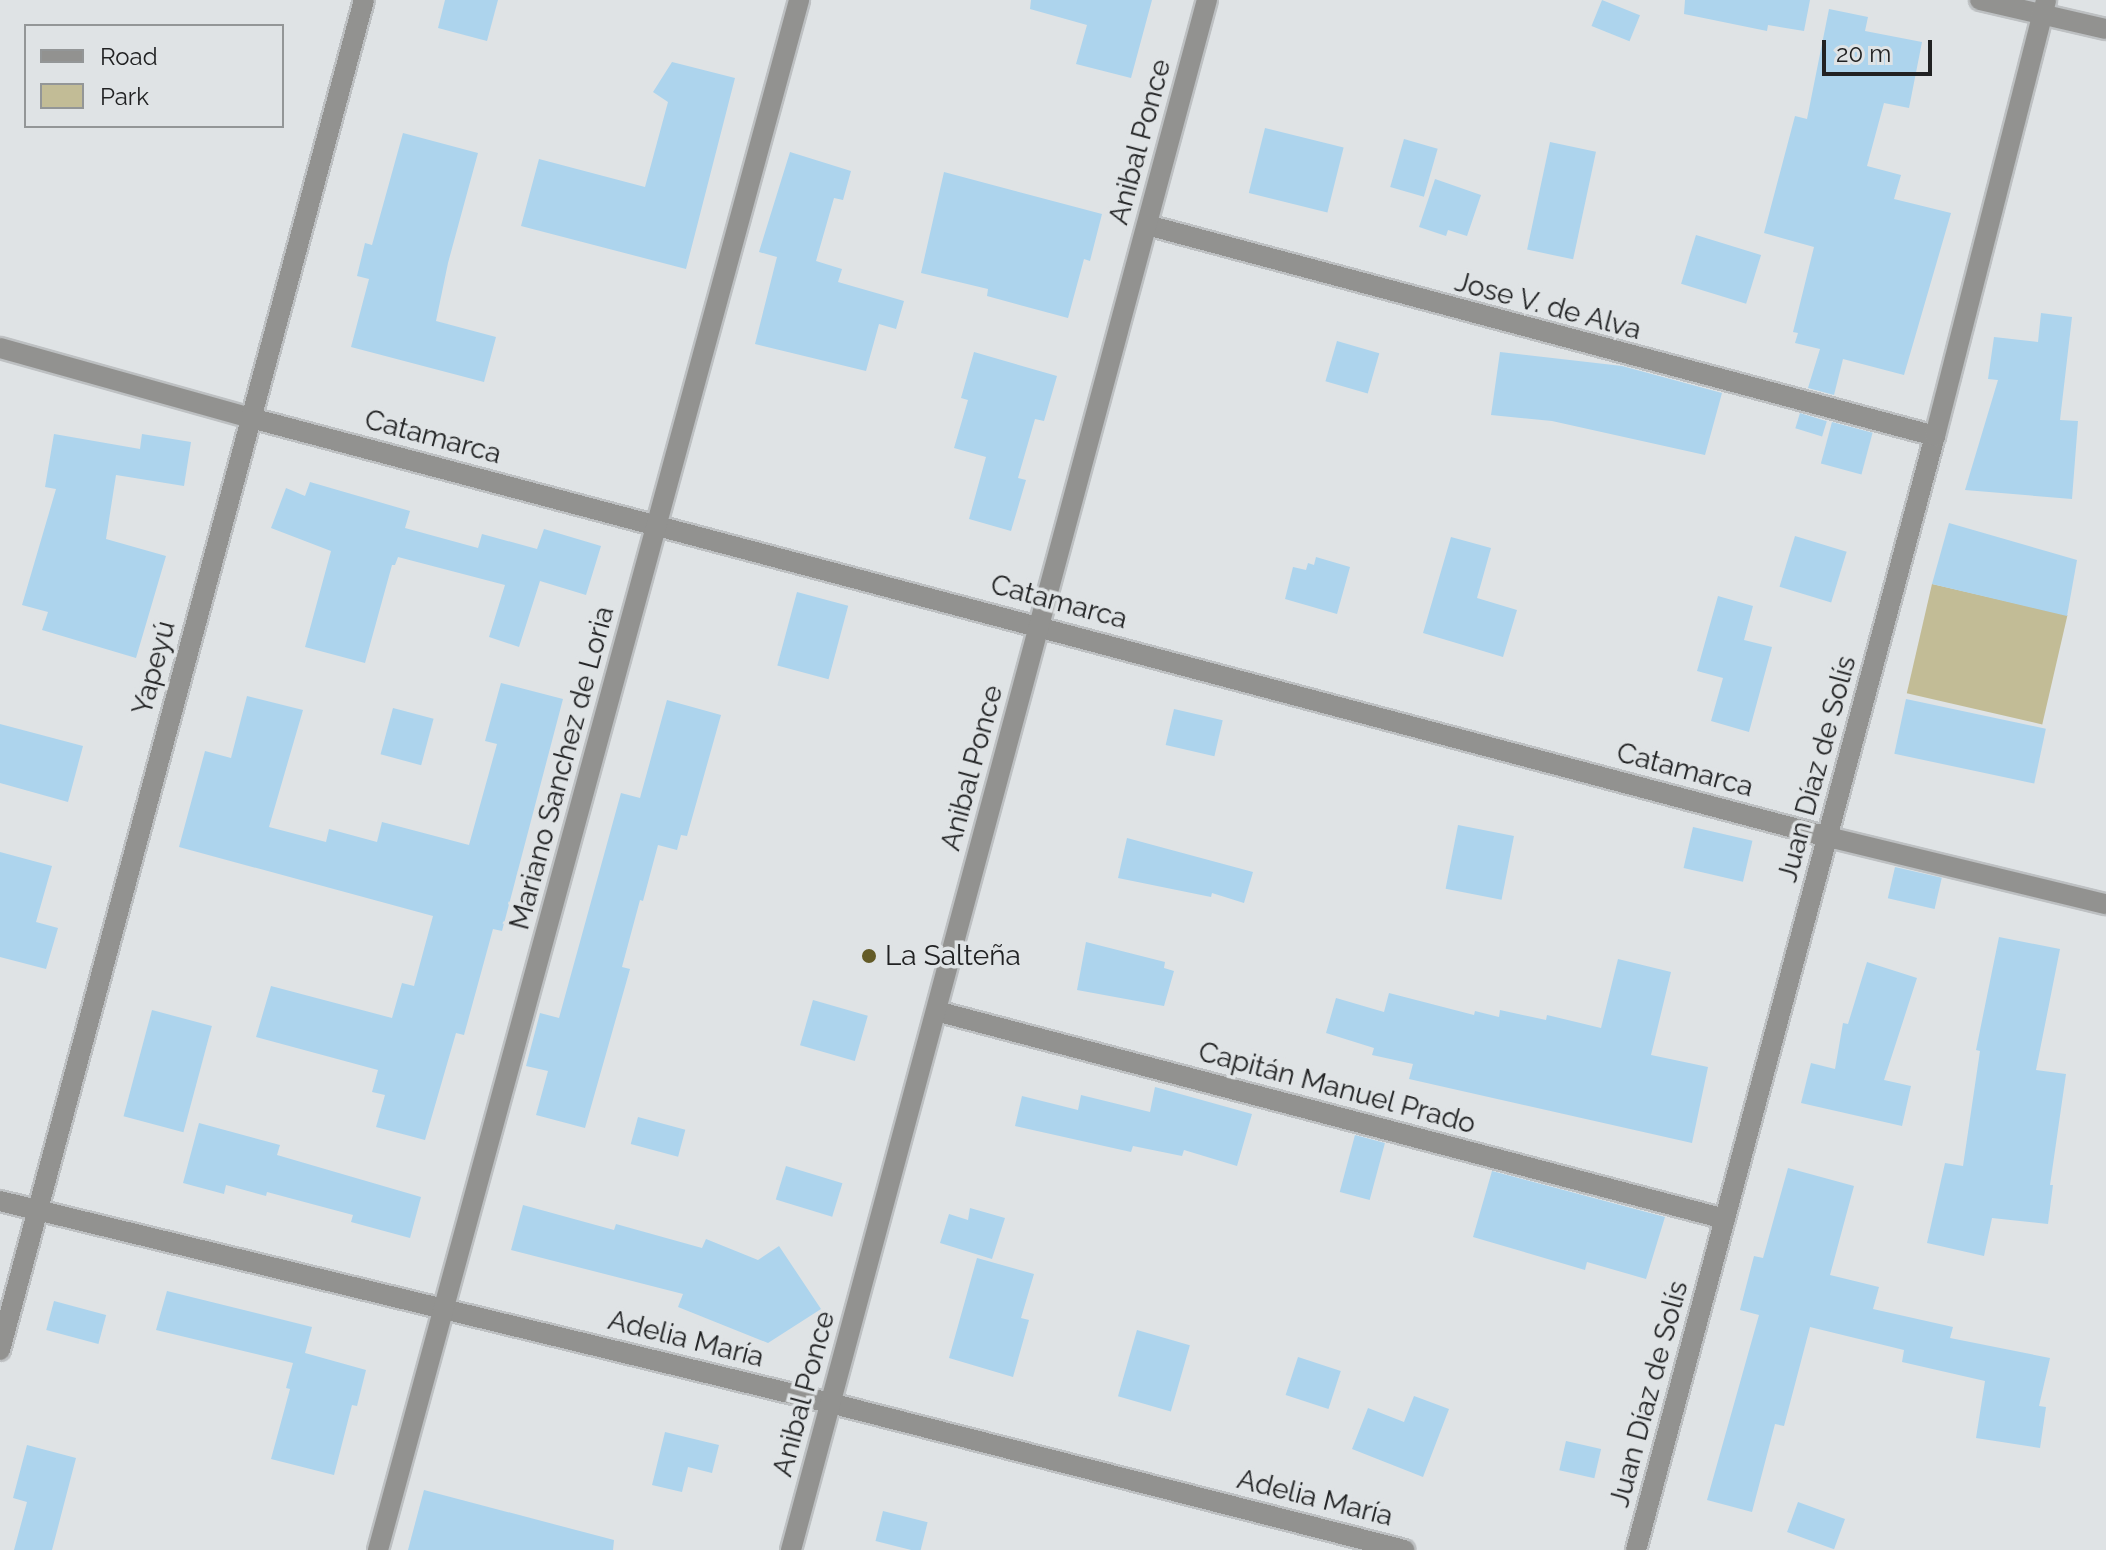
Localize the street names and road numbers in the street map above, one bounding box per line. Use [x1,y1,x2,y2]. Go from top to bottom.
street label: Anibal Ponce [1102,55,1178,229]
street label: Jose V. de Alva [1450,265,1646,347]
street label: Catamarca [361,403,505,471]
street label: Catamarca [987,568,1131,636]
street label: Mariano Sanchez de Loria [503,603,621,933]
street label: Yapeyú [125,617,183,719]
street label: Juan Díaz de Solís [1771,652,1863,886]
street label: Anibal Ponce [934,681,1010,855]
street label: Catamarca [1613,736,1757,804]
street label: Capitán Manuel Prado [1194,1035,1480,1141]
street label: Juan Díaz de Solís [1603,1277,1695,1511]
street label: Adelia María [605,1303,767,1375]
street label: Anibal Ponce [766,1307,842,1481]
street label: Adelia María [1234,1462,1396,1534]

